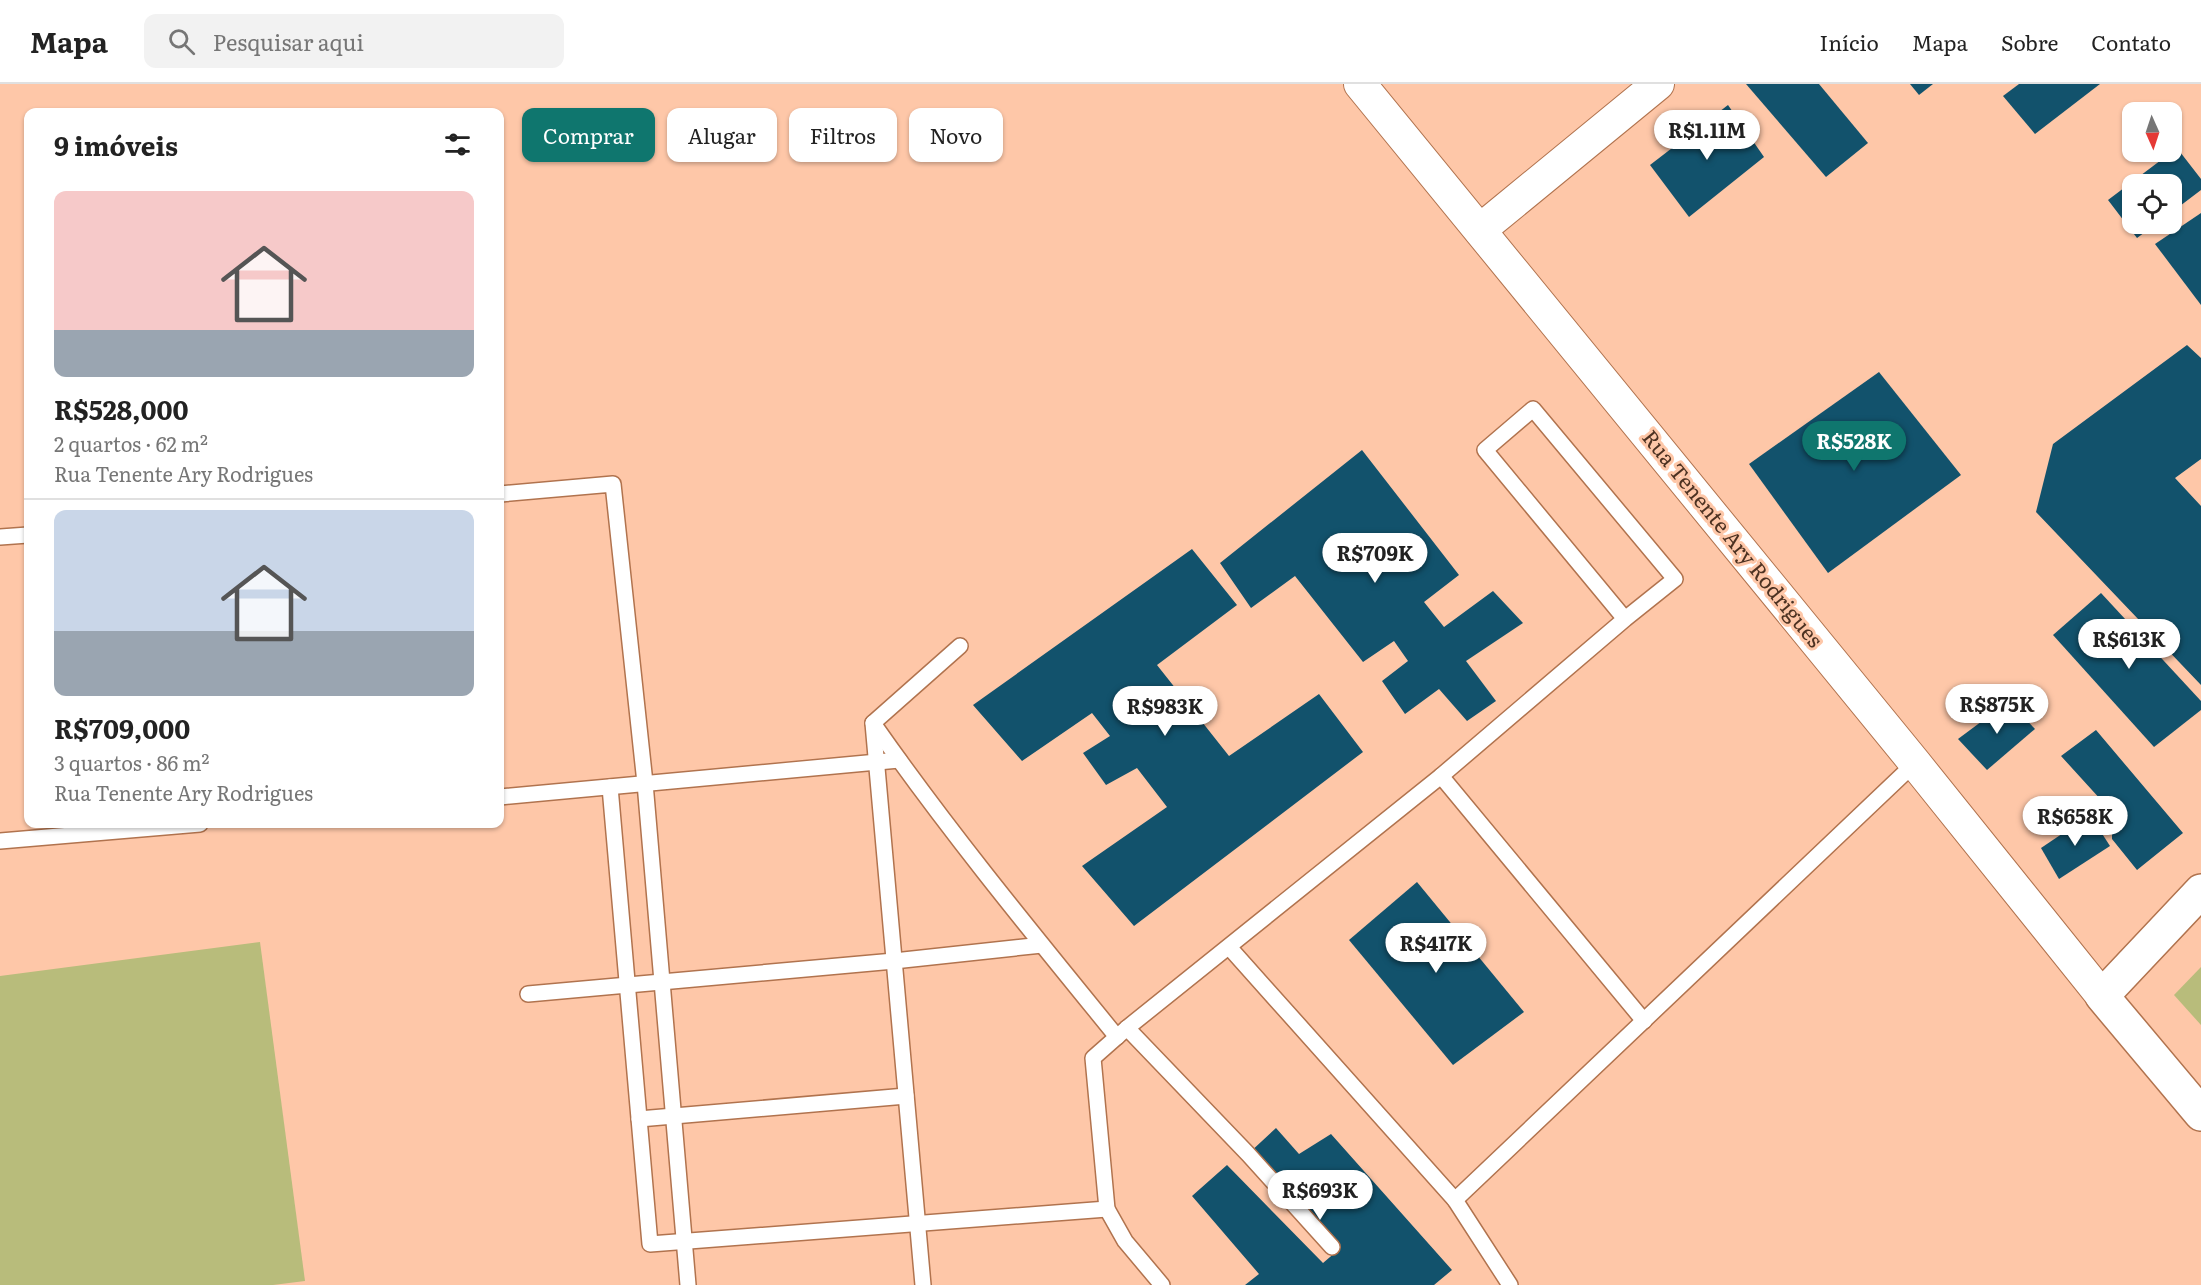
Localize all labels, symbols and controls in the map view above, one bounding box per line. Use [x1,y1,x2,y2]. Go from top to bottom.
search box [144,14,564,68]
text: Mapa [30,20,108,62]
icon: search [165,25,198,58]
text: Pesquisar aqui [213,25,364,58]
text: Início [1820,26,1879,57]
text: Mapa [1912,26,1968,57]
text: Sobre [2001,26,2058,57]
text: Contato [2091,26,2171,57]
north arrow [2122,102,2182,162]
map controls [2122,102,2182,234]
chip: Comprar [522,108,655,162]
chip: Alugar [667,108,777,162]
chip: Filtros [789,108,897,162]
chip: Novo [909,108,1003,162]
pin: R$1.11M [1652,110,1762,161]
text: R$1.11M [1668,114,1746,144]
text: 9 imóveis [54,125,178,164]
icon: filters [441,128,474,161]
button: locate [2122,174,2182,234]
icon: home [210,230,318,338]
text: R$528,000 [54,389,189,428]
pin: R$528K [1805,421,1903,472]
street label: Rua Tenente Ary Rodrigues [1636,422,1832,653]
text: R$528K [1816,425,1892,455]
text: 2 quartos · 62 m² [54,428,208,458]
text: Rua Tenente Ary Rodrigues [54,458,313,488]
pin: R$709K [1326,533,1424,584]
text: R$709K [1336,537,1414,567]
icon: home [210,549,318,657]
pin: R$613K [2080,619,2178,670]
text: R$613K [2092,623,2166,653]
pin: R$875K [1948,684,2046,735]
pin: R$983K [1116,686,1214,737]
text: R$875K [1959,688,2035,718]
text: R$983K [1127,690,1203,720]
text: R$709,000 [54,708,190,747]
text: 3 quartos · 86 m² [54,747,210,777]
text: Rua Tenente Ary Rodrigues [54,777,313,807]
pin: R$658K [2026,796,2124,847]
text: R$658K [2037,800,2113,830]
pin: R$417K [1387,923,1485,974]
text: R$417K [1399,927,1473,957]
pin: R$693K [1271,1170,1369,1221]
text: R$693K [1282,1174,1358,1204]

